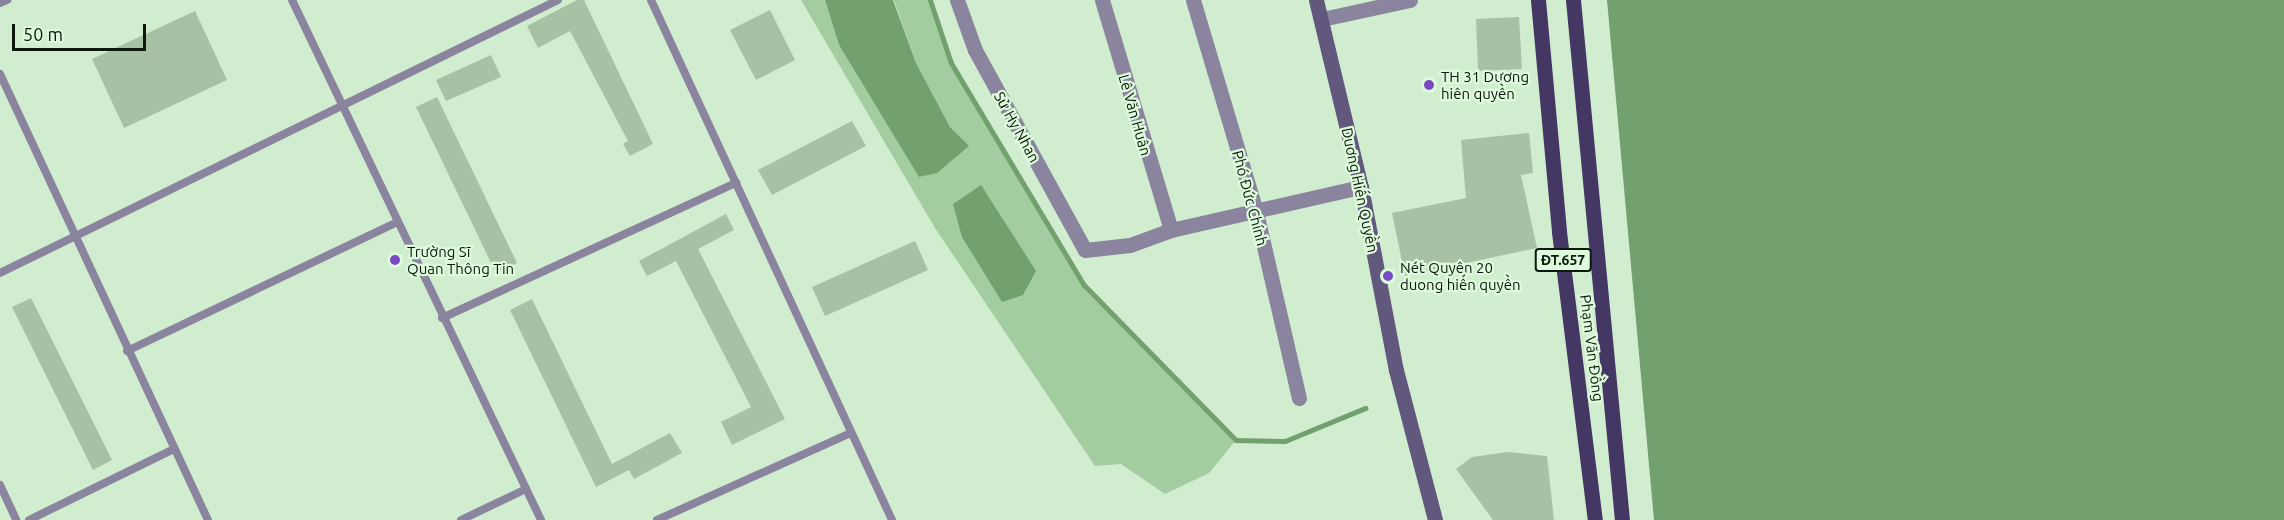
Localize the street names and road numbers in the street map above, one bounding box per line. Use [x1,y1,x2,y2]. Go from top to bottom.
street label: Lê Văn Huân [1115,72,1155,158]
street label: Sử Hy Nhan [990,89,1044,165]
street label: Duơng Hiến Quyền [1338,126,1382,254]
street label: Phó Đức Chính [1229,148,1271,248]
road number: ĐT.657 [1534,249,1592,271]
street label: Phạm Văn Đồng [1577,294,1607,402]

